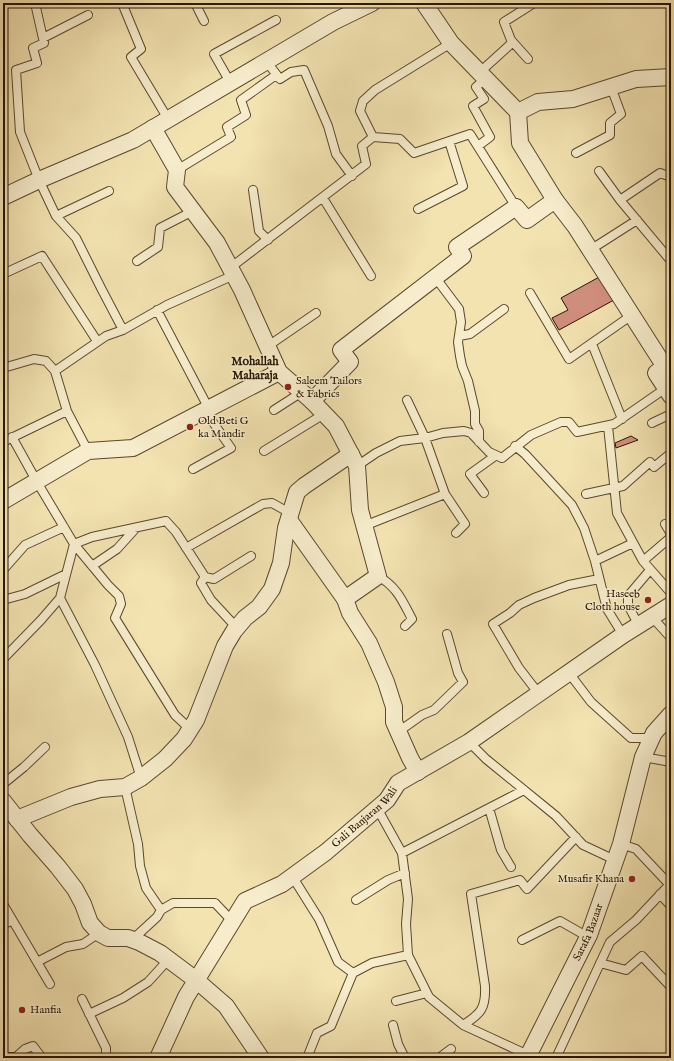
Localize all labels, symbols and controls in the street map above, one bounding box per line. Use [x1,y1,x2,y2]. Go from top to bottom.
district label: Mohallah Maharaja [231,354,279,384]
place label: Saleem Tailors & Fabrics [296,374,362,401]
marker: Saleem Tailors & Fabrics [283,382,293,392]
place label: Old Beti G ka Mandir [198,414,249,441]
marker: Old Beti G ka Mandir [185,422,195,432]
place label: Haseeb Cloth house [585,587,640,614]
marker: Haseeb Cloth house [643,595,653,605]
street label: Gali Banjaran Wali [329,784,401,851]
place label: Musafir Khana [557,872,624,886]
marker: Musafir Khana [627,874,637,884]
street label: Sarafa Bazaar [570,902,606,963]
place label: Hanfia [30,1003,61,1017]
marker: Hanfia [17,1005,27,1015]

